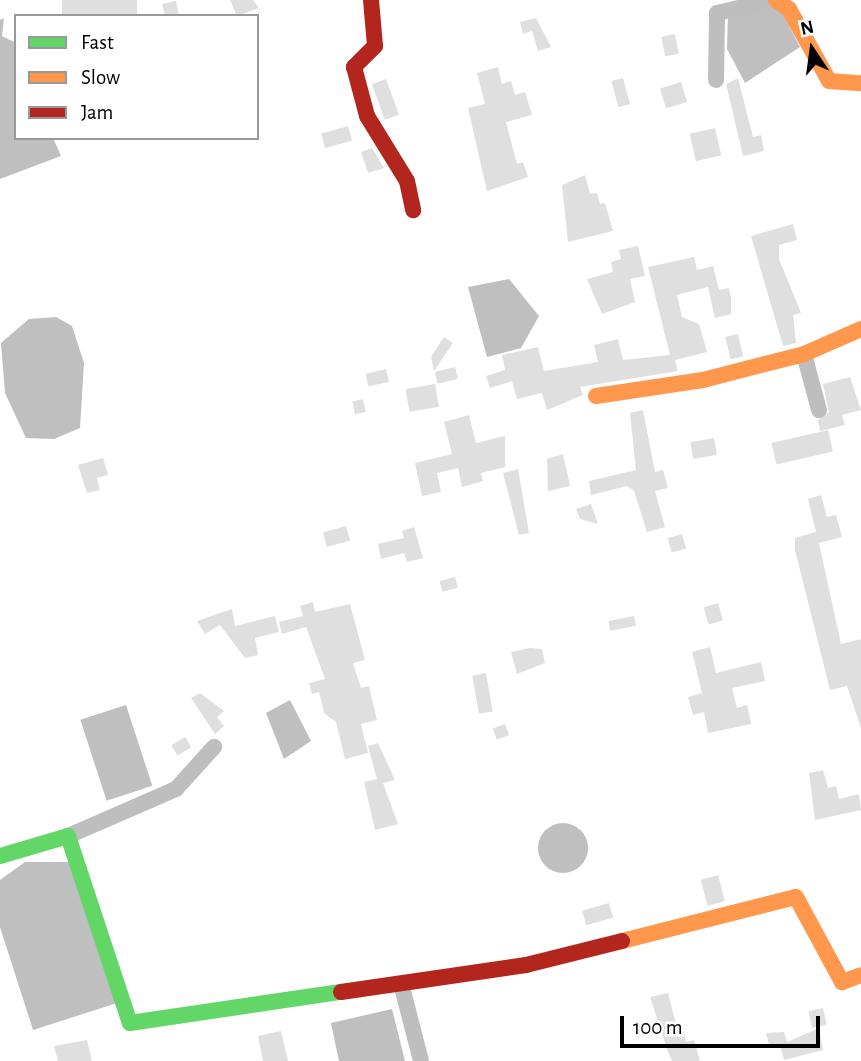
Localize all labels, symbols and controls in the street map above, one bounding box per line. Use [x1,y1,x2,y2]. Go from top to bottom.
legend [14,14,259,140]
north arrow [777,14,847,84]
text: N [799,17,816,39]
text: Fast [81,32,114,53]
text: Slow [81,67,120,88]
text: Jam [81,102,113,123]
scale bar [623,1002,822,1046]
text: 100 m [633,1017,683,1038]

